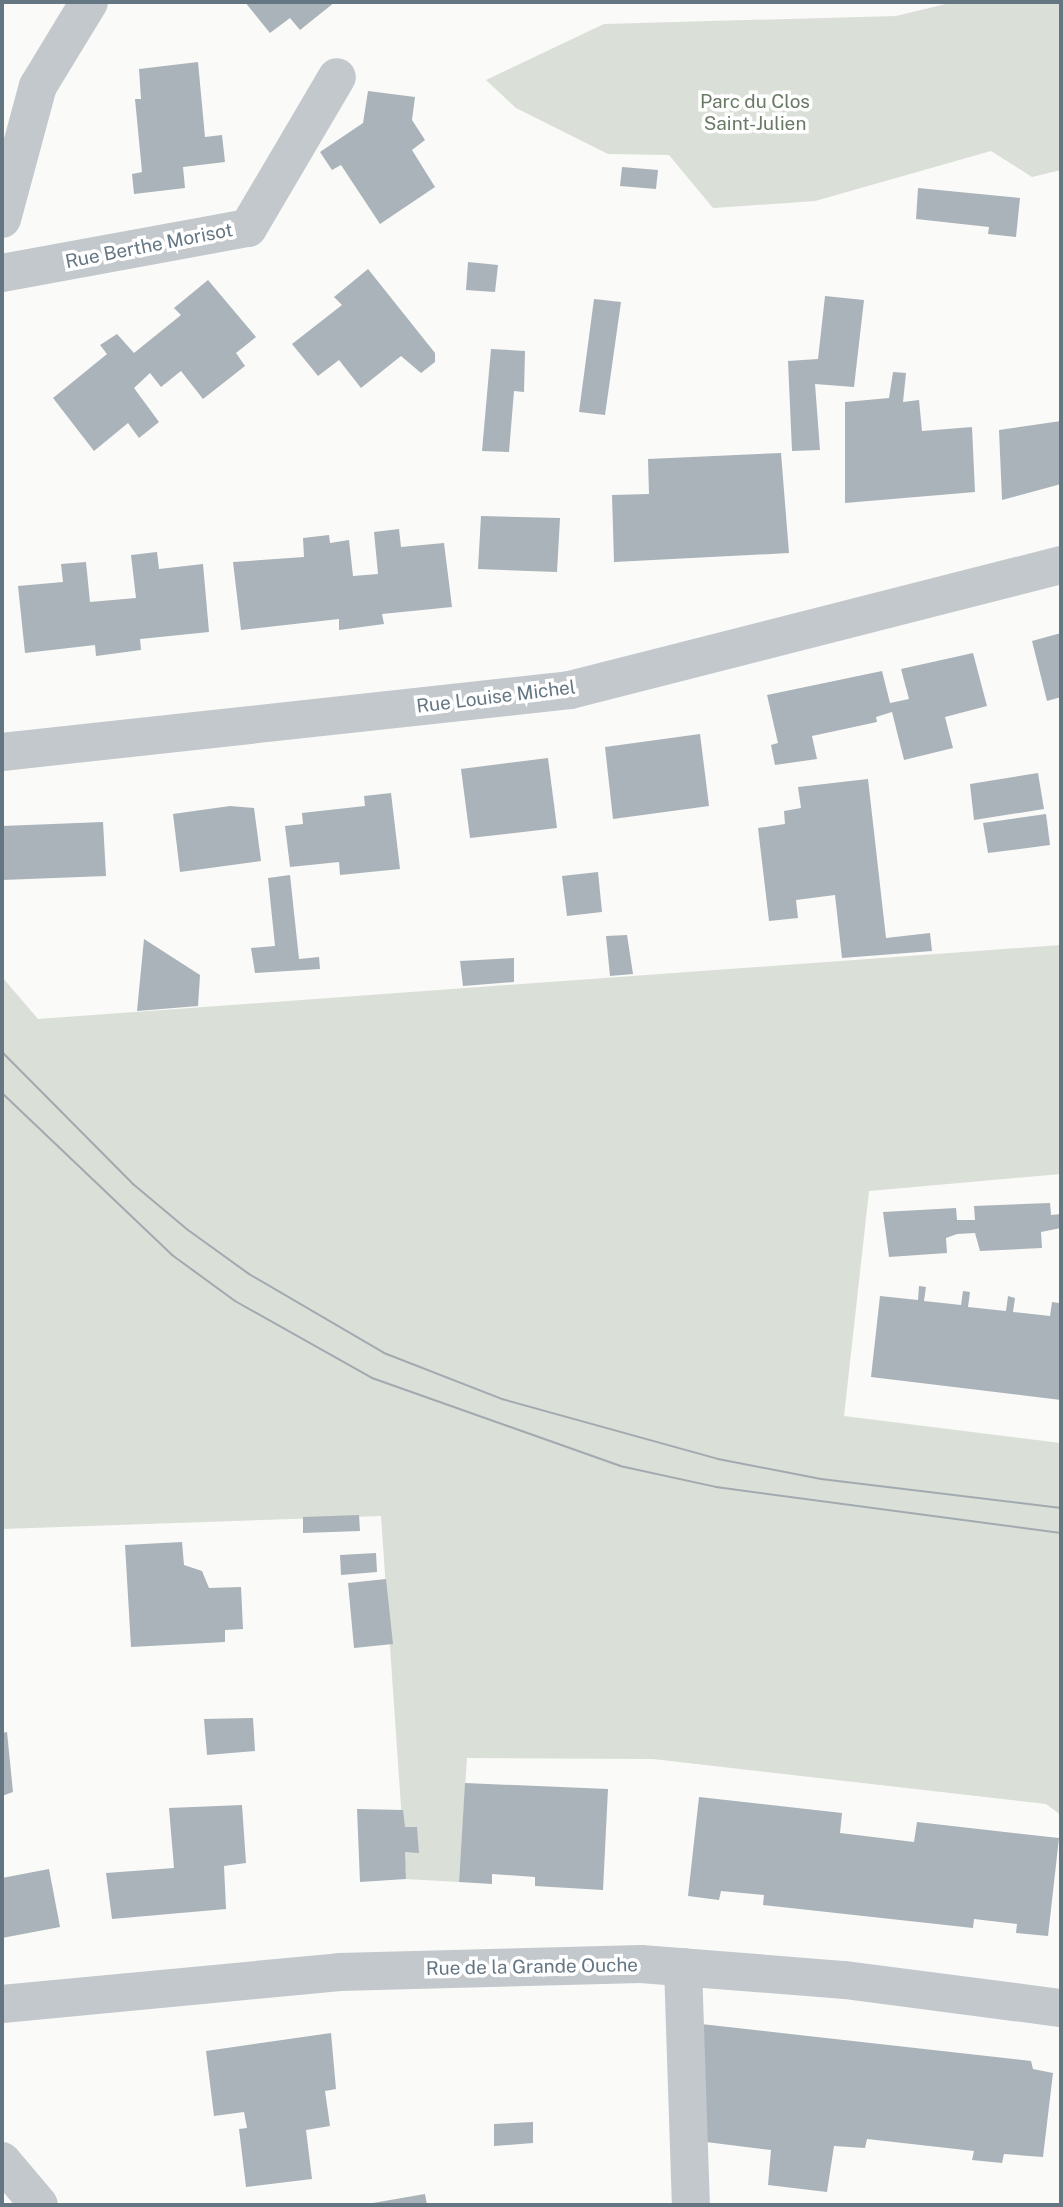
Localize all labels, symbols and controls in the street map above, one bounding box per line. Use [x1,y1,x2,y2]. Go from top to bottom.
park label: Parc du Clos Saint-Julien [700,91,810,135]
street label: Rue Berthe Morisot [63,219,235,273]
street label: Rue Louise Michel [415,676,577,718]
street label: Rue de la Grande Ouche [425,1954,639,1980]

